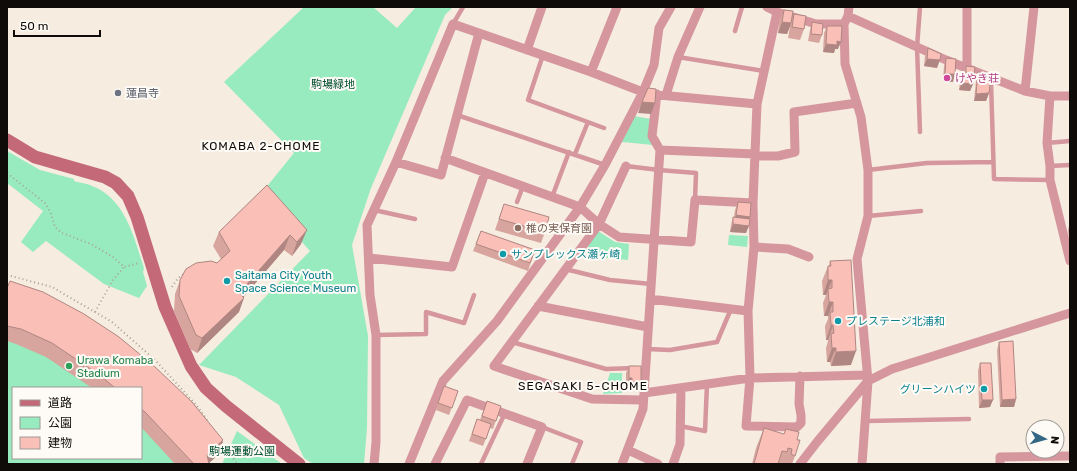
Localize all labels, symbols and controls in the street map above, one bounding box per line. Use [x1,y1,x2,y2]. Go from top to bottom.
scale bar [14,12,100,38]
text: 50 m [20,19,48,33]
place label: けやき荘 [955,72,999,85]
marker: けやき荘 [942,73,952,83]
park label: 駒場緑地 [311,78,355,91]
place label: 蓮昌寺 [126,87,159,100]
marker: 蓮昌寺 [113,88,123,98]
district label: KOMABA 2-CHOME [201,139,321,153]
place label: 椎の実保育園 [526,222,592,235]
marker: 椎の実保育園 [513,223,523,233]
place label: サンプレックス瀬ヶ崎 [511,248,620,261]
marker: サンプレックス瀬ヶ崎 [498,249,508,259]
place label: Saitama City Youth Space Science Museum [235,269,356,295]
marker: Saitama City Youth Space Science Museum [222,276,232,286]
place label: プレステージ北浦和 [846,315,945,328]
marker: プレステージ北浦和 [833,316,843,326]
place label: Urawa Komaba Stadium [77,354,153,380]
marker: Urawa Komaba Stadium [64,361,74,371]
district label: SEGASAKI 5-CHOME [518,379,648,393]
place label: グリーンハイツ [900,383,976,396]
marker: グリーンハイツ [979,384,989,394]
legend [12,387,142,459]
text: 道路 [48,396,72,410]
text: 公園 [48,416,72,430]
north arrow [1025,419,1065,459]
text: N [1048,435,1061,445]
text: 建物 [48,436,72,450]
park label: 駒場運動公園 [209,445,275,458]

